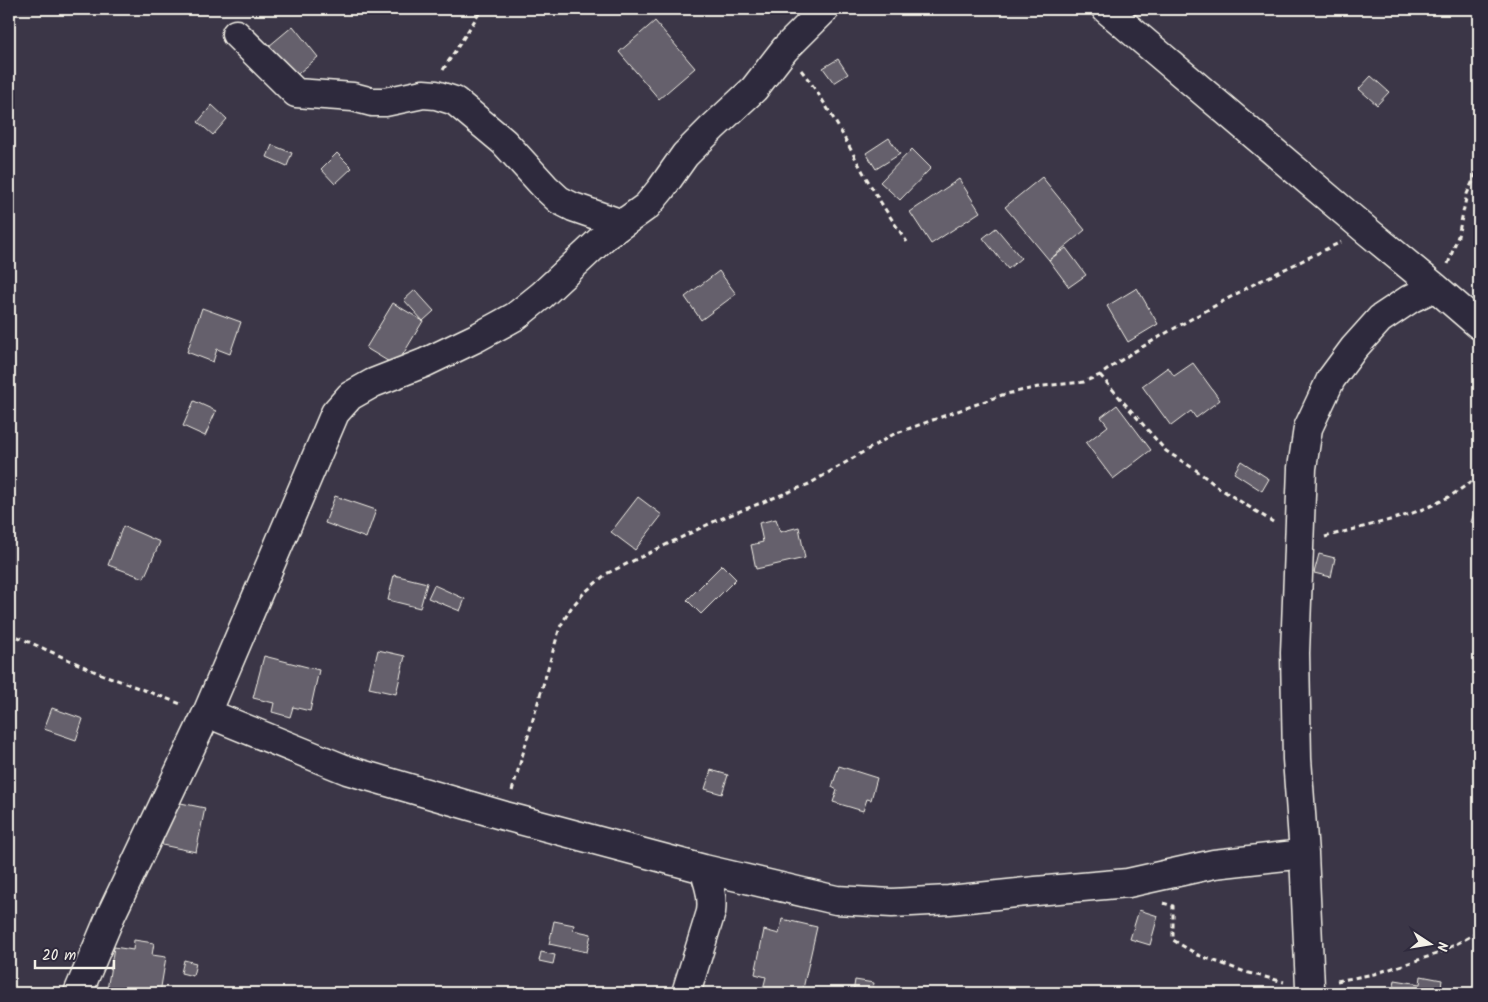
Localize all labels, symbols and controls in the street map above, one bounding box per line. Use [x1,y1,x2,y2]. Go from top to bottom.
north arrow [1406,920,1456,970]
scale bar [35,937,114,969]
text: N [1430,940,1453,953]
text: 20 m [42,944,76,968]

